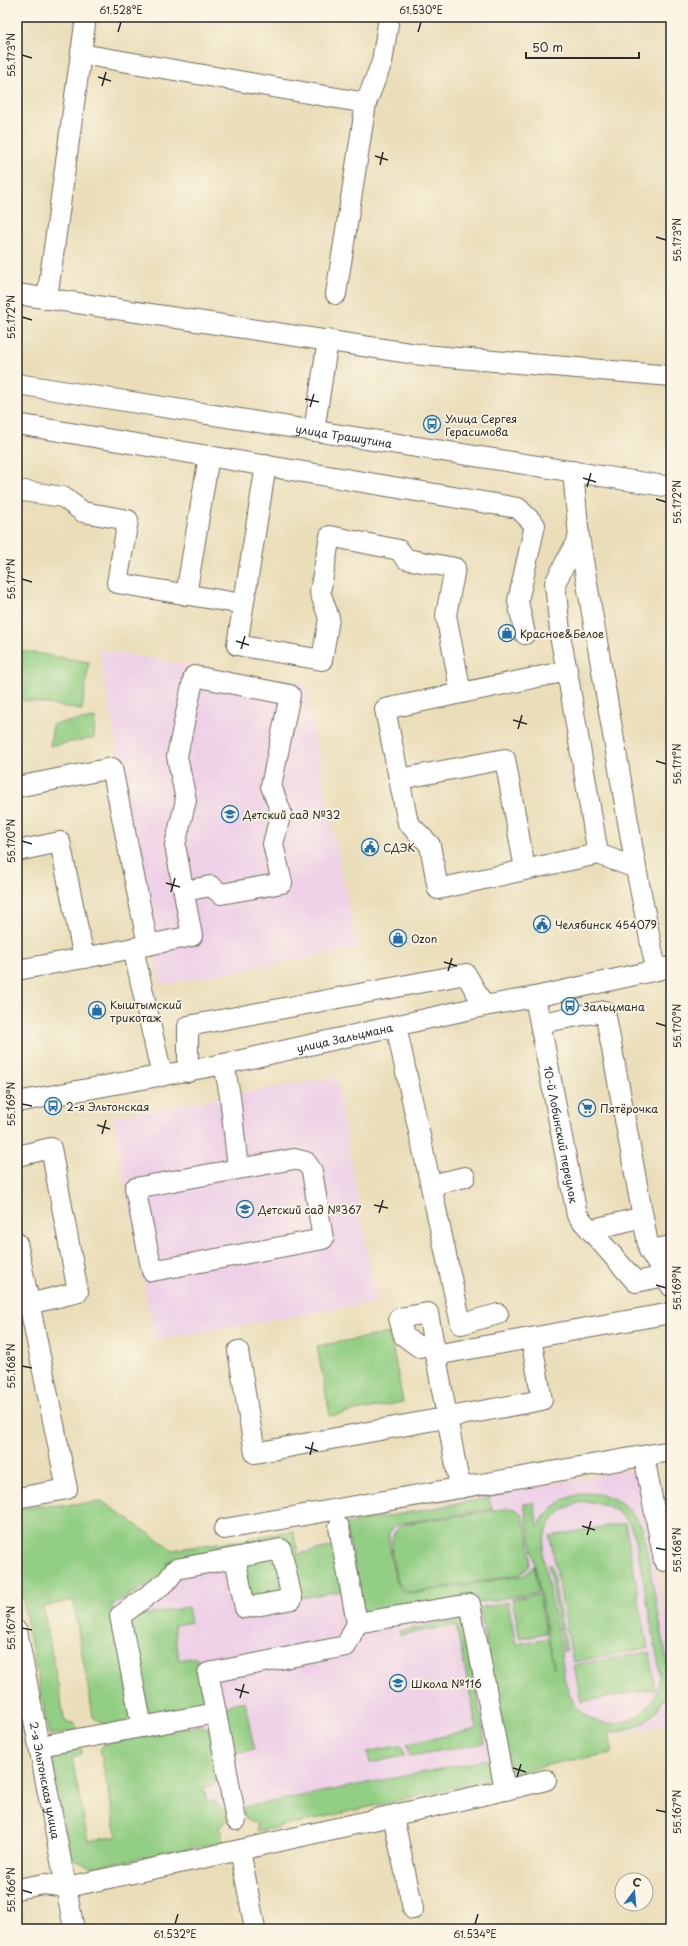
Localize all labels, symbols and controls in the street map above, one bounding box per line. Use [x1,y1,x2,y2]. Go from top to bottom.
text: 61.528°E [99,2,143,17]
text: 61.530°E [399,2,443,17]
text: 55.173°N [3,33,18,77]
scale bar [526,34,639,60]
text: 50 m [532,38,563,56]
text: 55.173°N [669,218,684,262]
text: 55.172°N [3,295,18,339]
place label: Улица Сергея Герасимова [445,410,517,440]
bus stop icon: Улица Сергея Герасимова [422,414,442,434]
street label: улица Трашутина [294,420,394,451]
text: 55.172°N [669,480,684,524]
text: 55.171°N [3,558,18,600]
shop icon: Красное&Белое [497,623,517,643]
place label: Красное&Белое [520,625,604,642]
text: 55.171°N [669,743,684,785]
school or university icon: Детский сад №32 [220,804,240,824]
place label: Детский сад №32 [242,806,341,823]
text: 55.170°N [3,819,18,863]
public building icon: СДЭК [360,837,380,857]
place label: СДЭК [383,839,416,856]
public building icon: Челябинск 454079 [532,914,552,934]
place label: Челябинск 454079 [555,916,657,933]
shop icon: Ozon [388,928,408,948]
place label: Ozon [411,930,437,947]
place label: Кыштымский трикотаж [110,996,182,1026]
bus stop icon: Зальцмана [560,996,580,1016]
place label: Зальцмана [582,998,645,1015]
shop icon: Кыштымский трикотаж [87,1000,107,1020]
text: 55.170°N [669,1004,684,1048]
street label: улица Зальцмана [295,1018,394,1056]
street label: 10-й Лобинский переулок [540,1064,583,1205]
text: 55.169°N [3,1081,18,1126]
bus stop icon: 2-я Эльтонская [43,1096,63,1116]
place label: 2-я Эльтонская [66,1098,149,1115]
supermarket icon: Пятёрочка [577,1098,597,1118]
place label: Пятёрочка [600,1100,658,1117]
school or university icon: Детский сад №367 [235,1199,255,1219]
place label: Детский сад №367 [257,1201,361,1218]
text: 55.169°N [669,1265,684,1310]
text: 55.168°N [3,1343,18,1389]
text: 55.168°N [669,1527,684,1573]
text: 55.167°N [3,1606,18,1650]
school or university icon: Школа №116 [388,1673,408,1693]
place label: Школа №116 [411,1675,482,1692]
street label: 2-я Эльтонская улица [26,1720,65,1841]
text: 55.167°N [669,1790,684,1834]
text: 55.166°N [3,1867,18,1913]
north arrow [614,1872,654,1912]
text: С [631,1873,643,1891]
text: 61.532°E [153,1926,197,1941]
text: 61.534°E [454,1926,496,1941]

